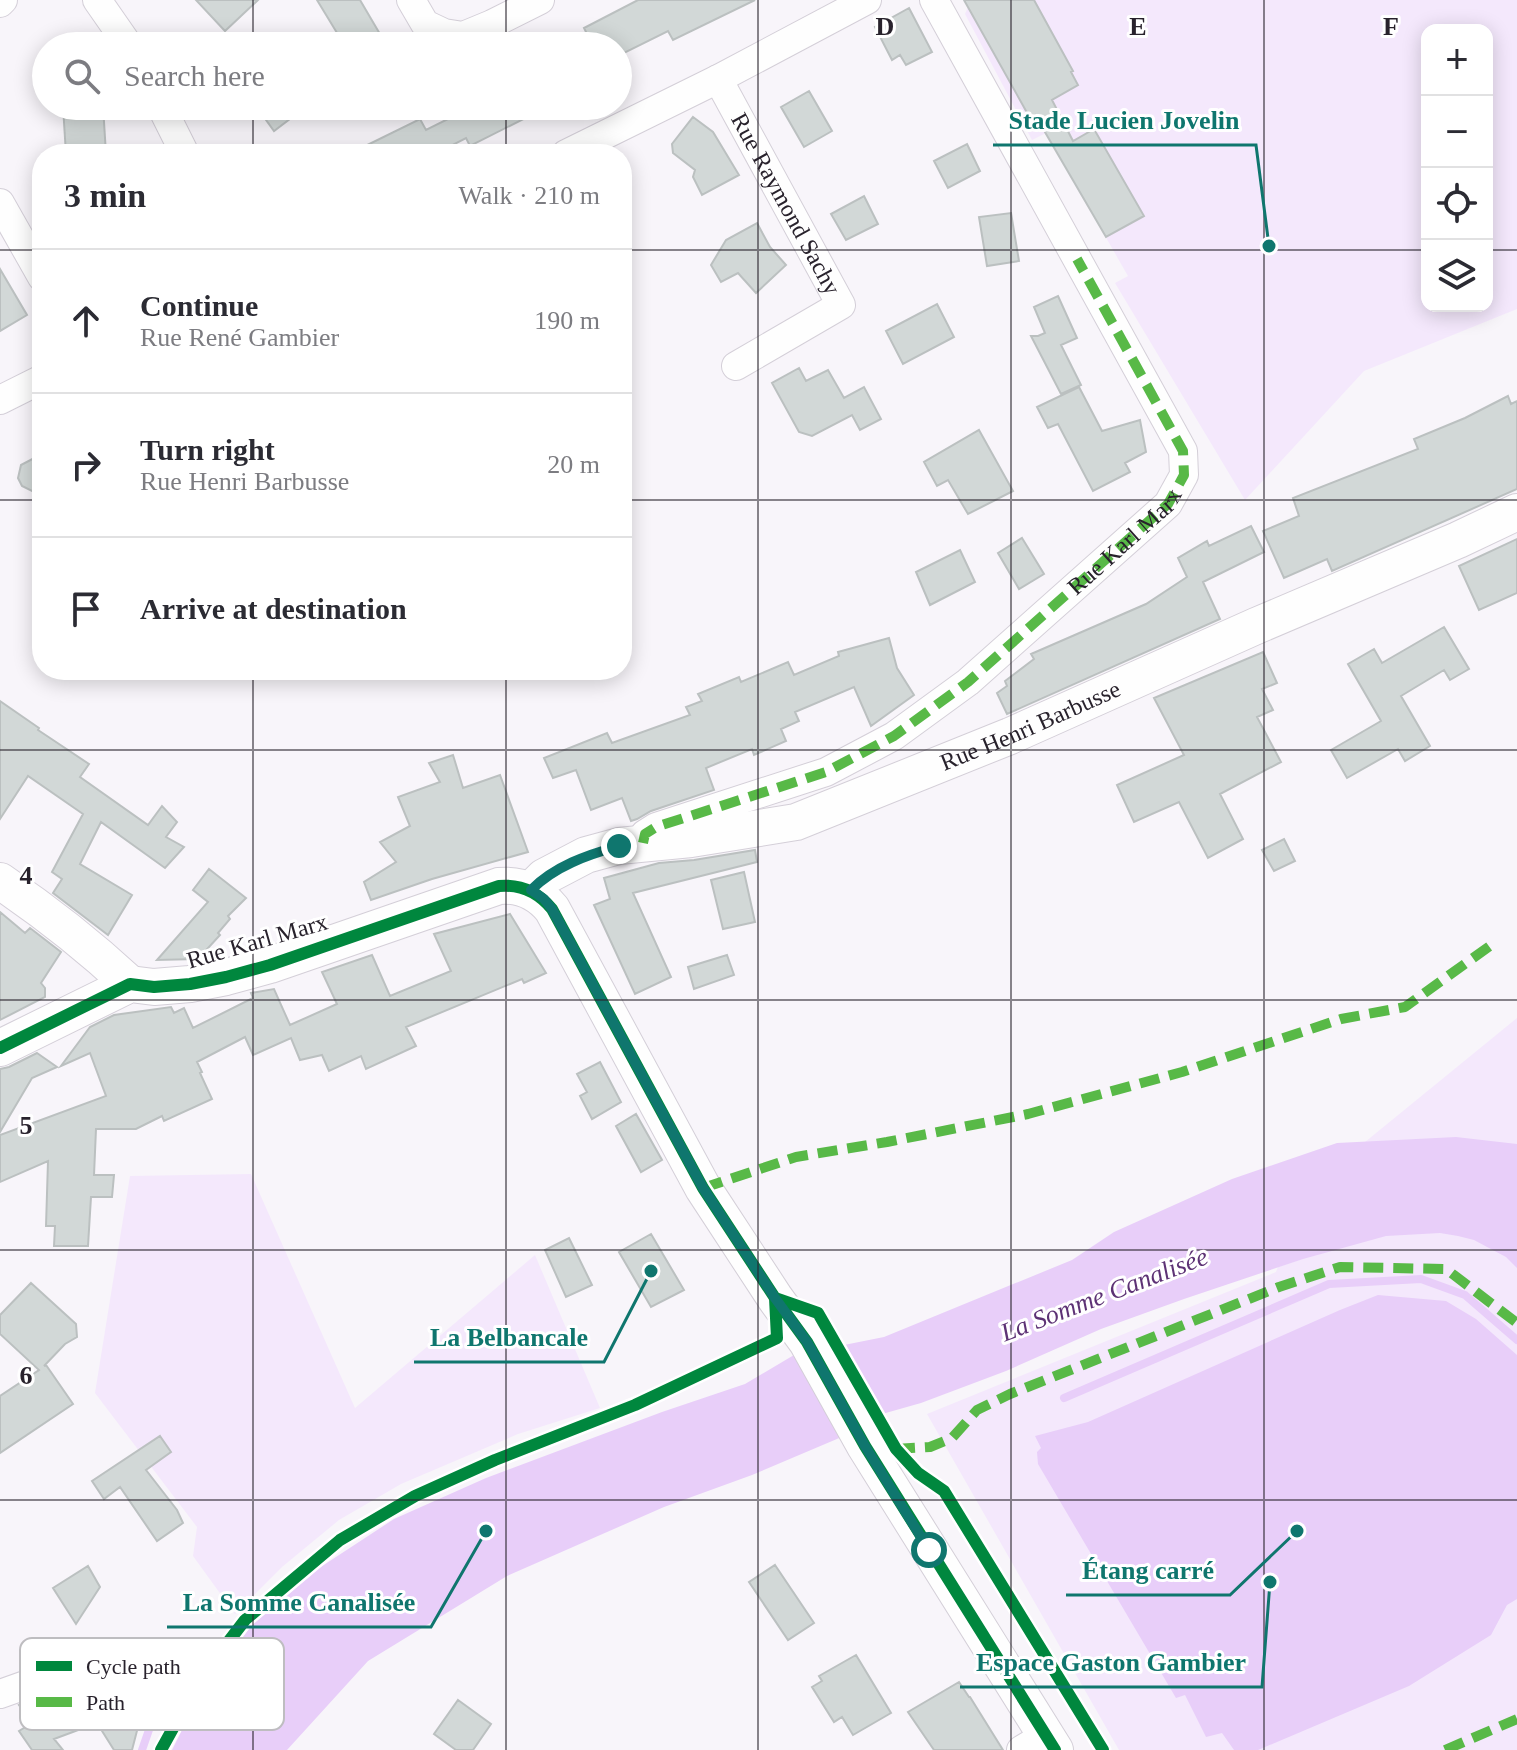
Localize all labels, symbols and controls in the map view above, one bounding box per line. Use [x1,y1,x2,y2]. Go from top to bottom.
text: D [876,12,894,41]
text: E [1129,12,1147,41]
text: F [1383,12,1399,41]
map controls [1421,24,1493,312]
button: + [1421,24,1493,96]
search box [32,32,632,120]
icon: search [60,54,104,98]
text: Search here [124,59,265,92]
callout: Stade Lucien Jovelin [993,95,1256,145]
button: − [1421,96,1493,168]
text: Stade Lucien Jovelin [1008,106,1240,135]
street label: Rue Raymond Sachy [726,108,846,299]
button: locate [1421,168,1493,240]
text: 3 min [64,177,146,214]
text: Walk · 210 m [458,181,600,210]
button: layers [1421,240,1493,312]
text: Continue [140,289,258,322]
icon: ahead [64,299,108,343]
text: 190 m [534,306,600,335]
text: Rue René Gambier [140,323,339,352]
text: Turn right [140,433,275,466]
icon: right [64,443,108,487]
text: 20 m [547,450,600,479]
text: Rue Henri Barbusse [140,467,349,496]
street label: Rue Karl Marx [1062,484,1187,600]
icon: arrive [64,587,108,631]
text: Arrive at destination [140,592,407,625]
street label: Rue Henri Barbusse [936,675,1124,776]
route end [601,828,637,864]
text: 4 [20,861,33,890]
street label: Rue Karl Marx [184,908,330,974]
text: 5 [20,1111,33,1140]
water label: La Somme Canalisée [996,1242,1212,1348]
callout: La Belbancale [414,1312,604,1362]
text: La Belbancale [430,1323,588,1352]
text: 6 [20,1361,33,1390]
route start [911,1532,947,1568]
callout: Étang carré [1066,1545,1230,1595]
text: Étang carré [1082,1556,1214,1585]
callout: La Somme Canalisée [167,1577,431,1627]
text: La Somme Canalisée [183,1588,415,1617]
callout: Espace Gaston Gambier [960,1637,1262,1687]
legend [20,1638,284,1730]
text: Espace Gaston Gambier [976,1648,1246,1677]
text: Cycle path [86,1654,181,1679]
text: Path [86,1690,125,1715]

